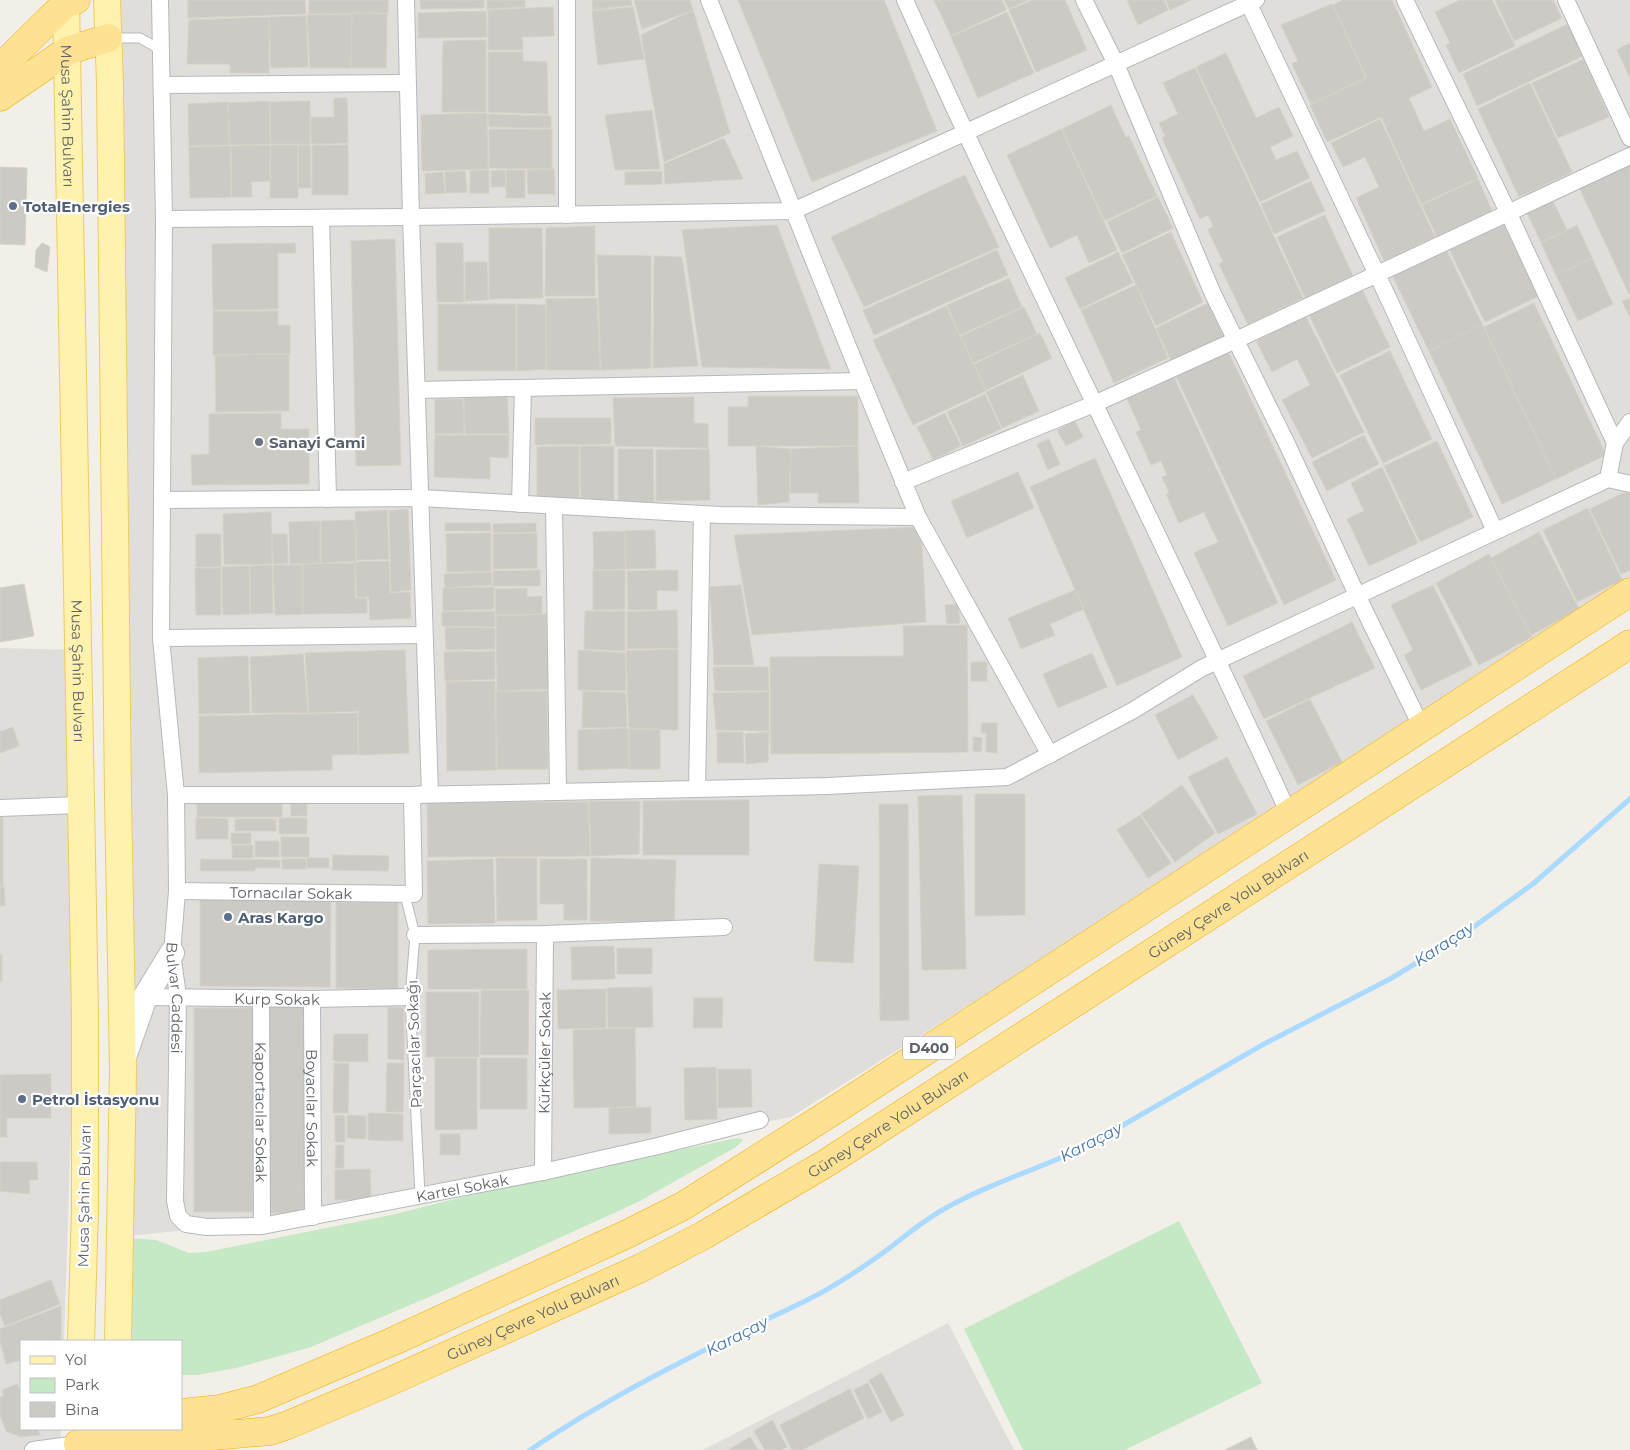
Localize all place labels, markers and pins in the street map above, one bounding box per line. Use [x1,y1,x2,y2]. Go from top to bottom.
place label: TotalEnergies [23,197,130,216]
marker: TotalEnergies [7,200,19,212]
place label: Sanayi Cami [269,433,365,452]
marker: Sanayi Cami [253,436,265,448]
place label: Aras Kargo [237,908,324,927]
marker: Aras Kargo [222,911,234,923]
place label: Petrol İstasyonu [32,1090,159,1109]
marker: Petrol İstasyonu [16,1093,28,1105]

